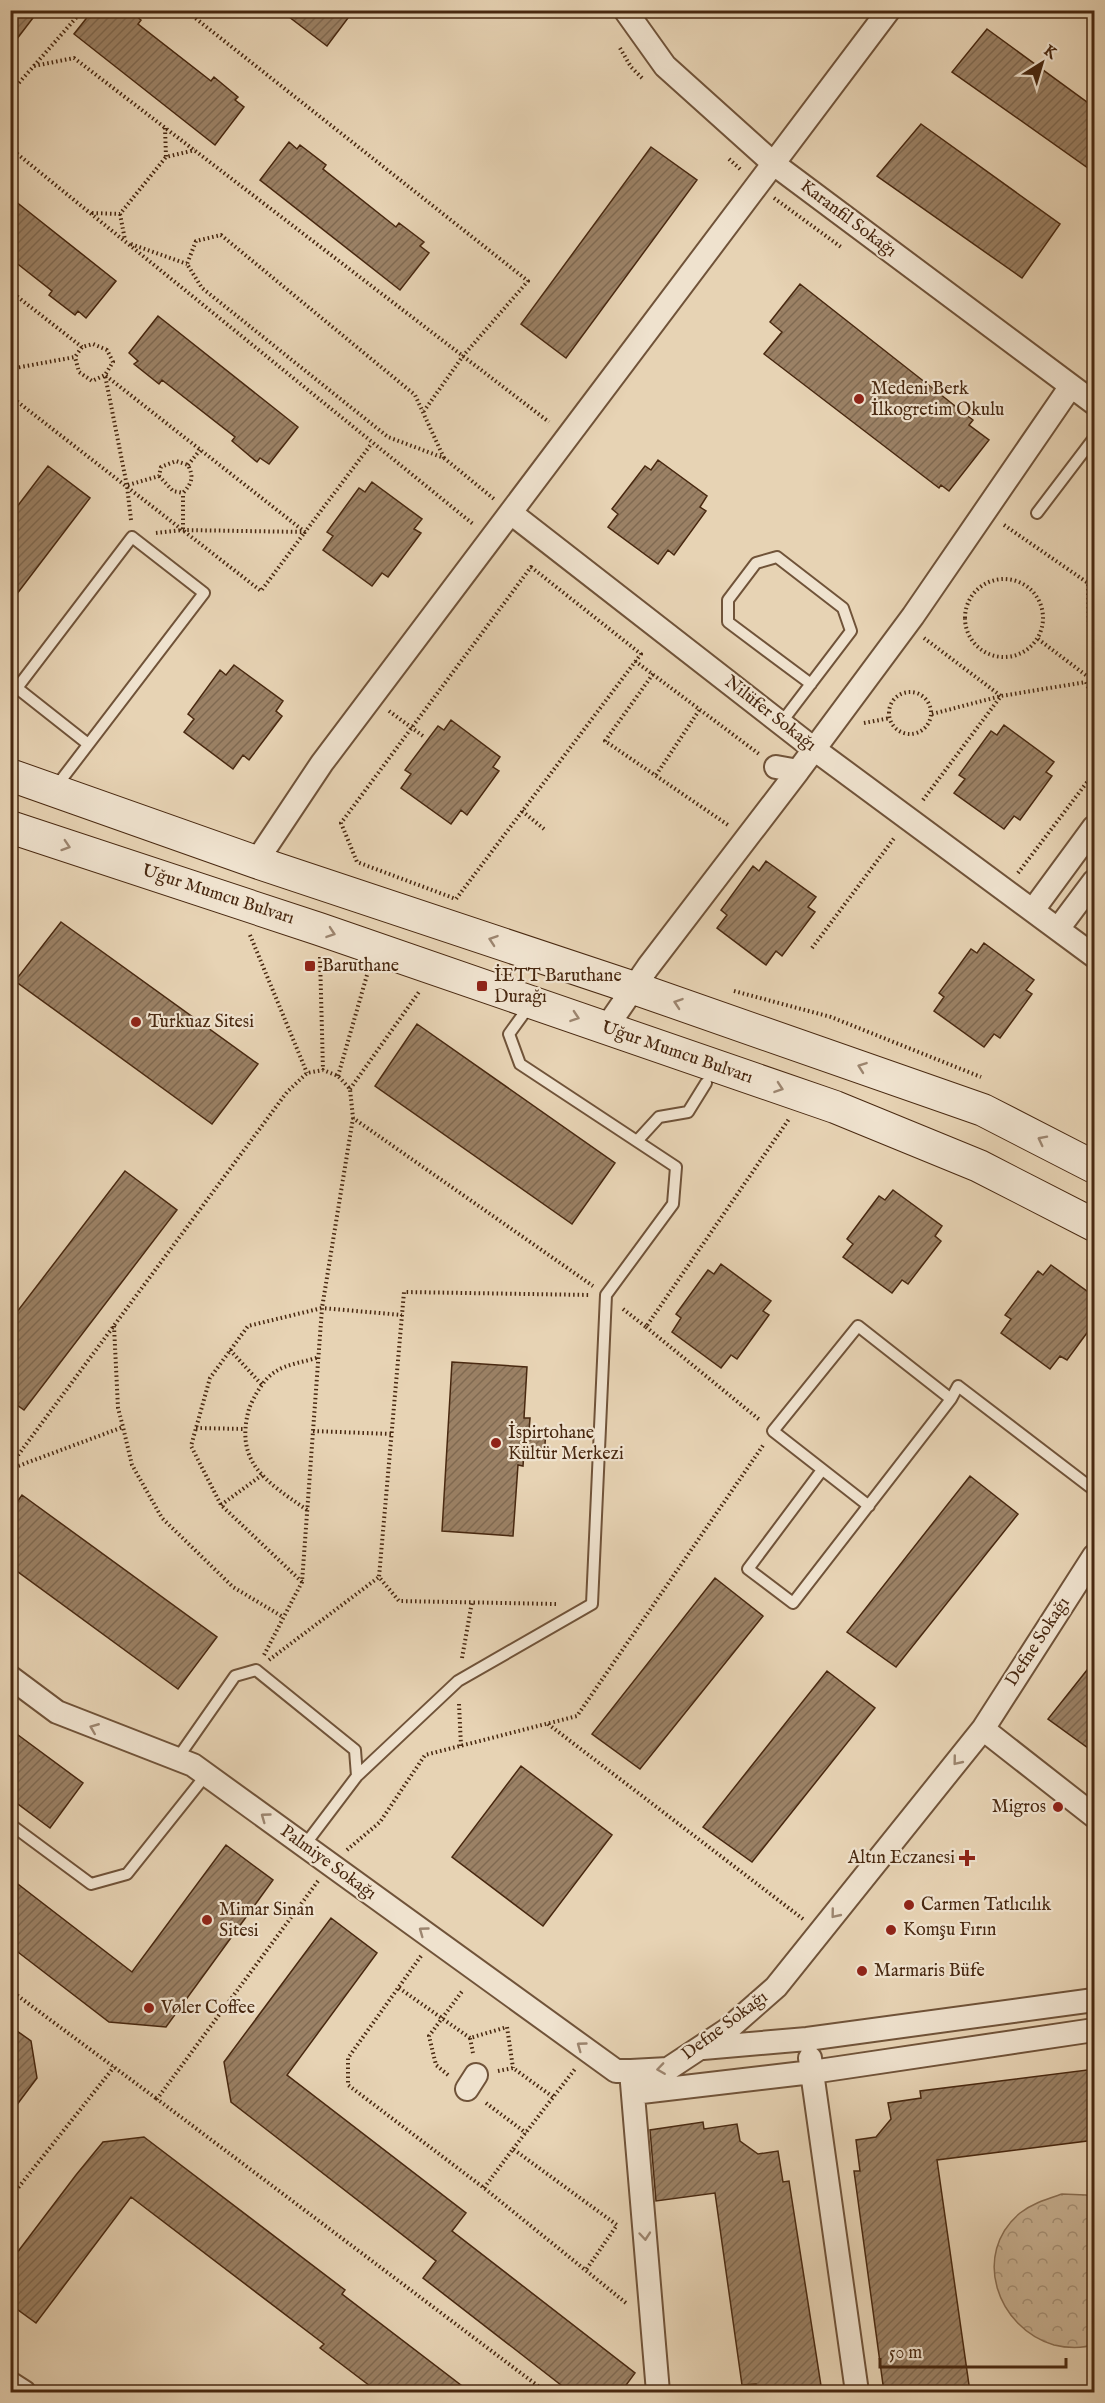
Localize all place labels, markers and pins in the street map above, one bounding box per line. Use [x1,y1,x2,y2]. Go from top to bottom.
place label: Medeni Berk İlkogretim Okulu [871,378,1004,422]
marker: Medeni Berk İlkogretim Okulu [852,392,866,406]
place label: Baruthane [322,955,399,978]
marker: Baruthane [303,959,317,973]
place label: İETT Baruthane Durağı [494,964,622,1009]
marker: İETT Baruthane Durağı [475,979,489,993]
place label: Turkuaz Sitesi [148,1011,254,1034]
marker: Turkuaz Sitesi [129,1015,143,1029]
place label: İspirtohane Kültür Merkezi [508,1421,624,1466]
marker: İspirtohane Kültür Merkezi [489,1436,503,1450]
place label: Migros [992,1796,1046,1819]
marker: Migros [1051,1800,1065,1814]
place label: Altın Eczanesi [847,1847,955,1870]
marker: Altın Eczanesi [960,1851,974,1865]
place label: Carmen Tatlıcılık [921,1894,1052,1917]
marker: Carmen Tatlıcılık [902,1898,916,1912]
place label: Mimar Sinan Sitesi [219,1899,314,1943]
marker: Mimar Sinan Sitesi [200,1913,214,1927]
place label: Komşu Fırın [903,1919,997,1942]
marker: Komşu Fırın [884,1923,898,1937]
place label: Marmaris Büfe [874,1960,985,1983]
marker: Marmaris Büfe [855,1964,869,1978]
place label: Vøler Coffee [160,1997,255,2020]
marker: Vøler Coffee [142,2001,156,2015]

